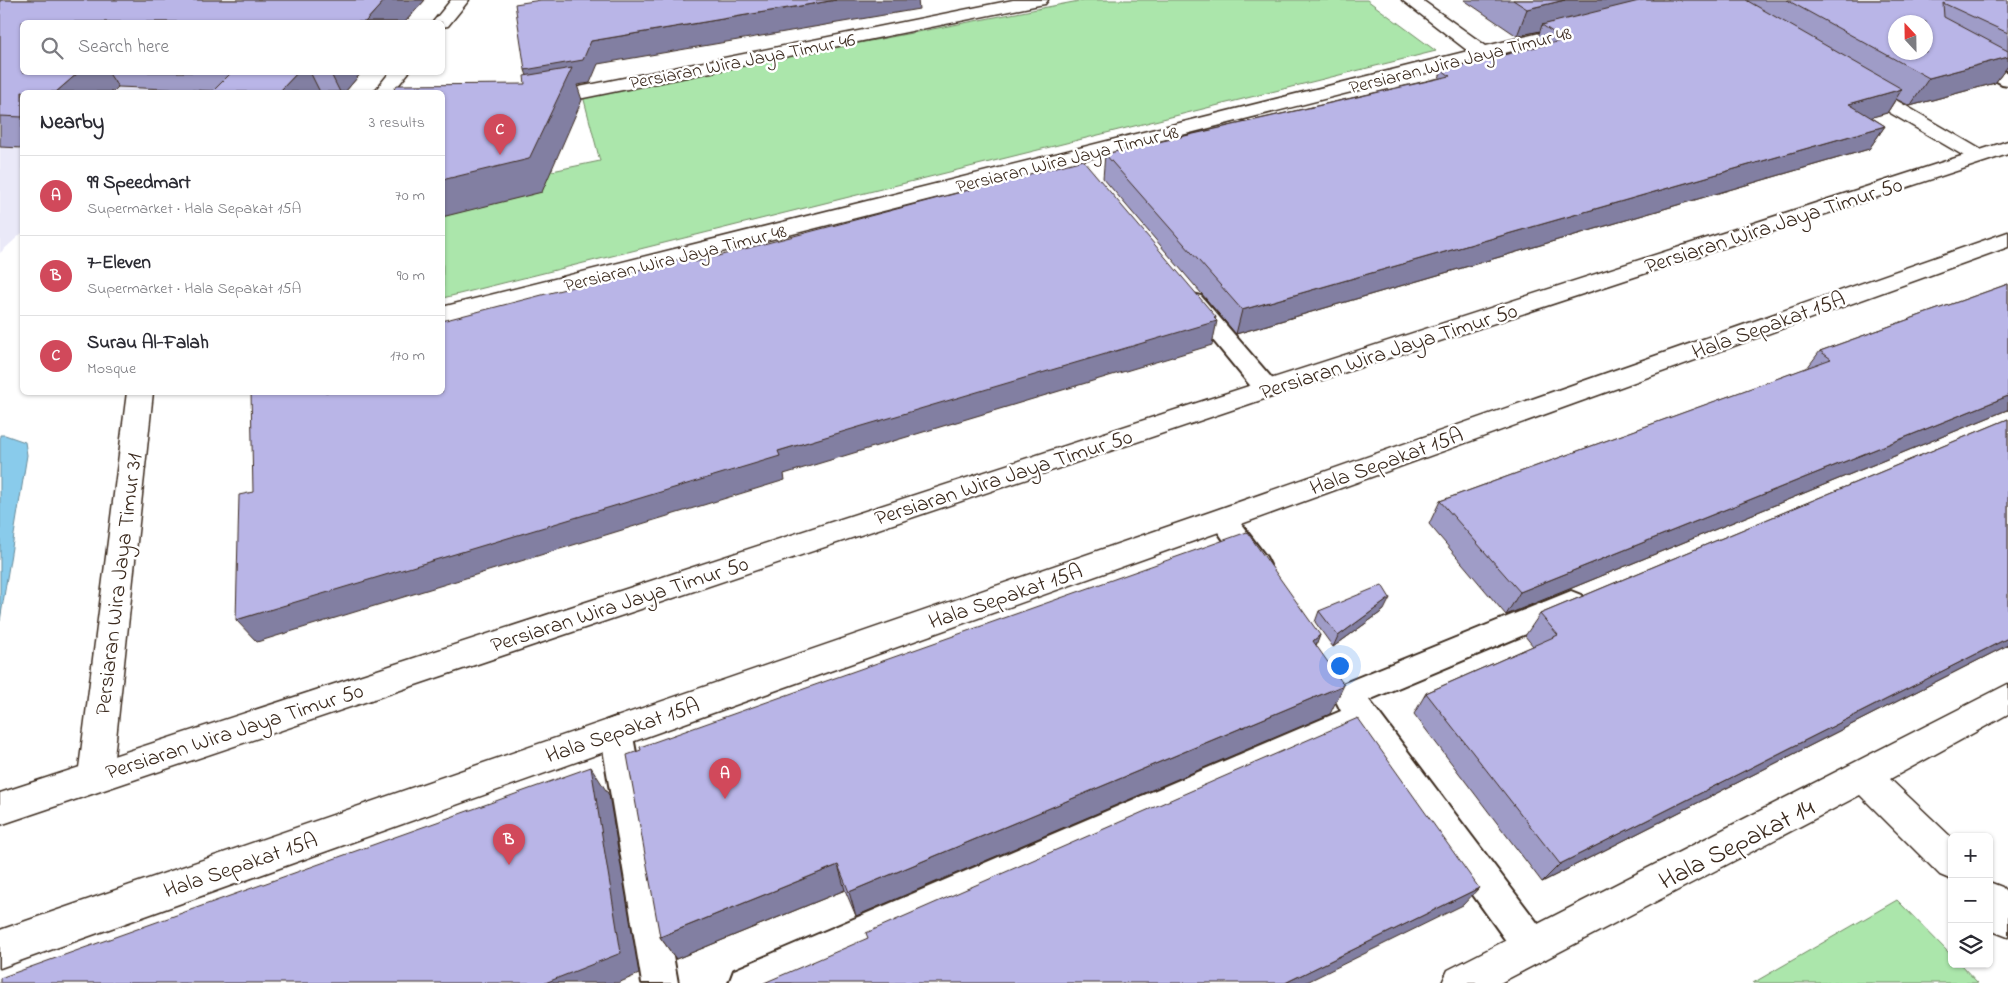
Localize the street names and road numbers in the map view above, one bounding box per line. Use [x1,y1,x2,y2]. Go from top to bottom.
street label: Persiaran Wira Jaya Timur 48 [1347,21,1575,103]
street label: Persiaran Wira Jaya Timur 46 [627,27,858,99]
street label: Persiaran Wira Jaya Timur 48 [954,120,1182,202]
street label: Persiaran Wira Jaya Timur 50 [1641,170,1907,285]
street label: Persiaran Wira Jaya Timur 48 [562,219,790,301]
street label: Hala Sepakat 15A [1688,284,1850,369]
street label: Persiaran Wira Jaya Timur 50 [1256,296,1522,411]
street label: Hala Sepakat 15A [1306,420,1468,505]
street label: Persiaran Wira Jaya Timur 50 [871,422,1137,537]
street label: Persiaran Wira Jaya Timur 31 [88,452,153,717]
street label: Persiaran Wira Jaya Timur 50 [487,549,753,664]
street label: Hala Sepakat 15A [925,556,1087,639]
street label: Persiaran Wira Jaya Timur 50 [102,676,368,791]
street label: Hala Sepakat 15A [542,690,704,773]
street label: Hala Sepakat 14 [1653,790,1822,901]
street label: Hala Sepakat 15A [160,825,322,908]

